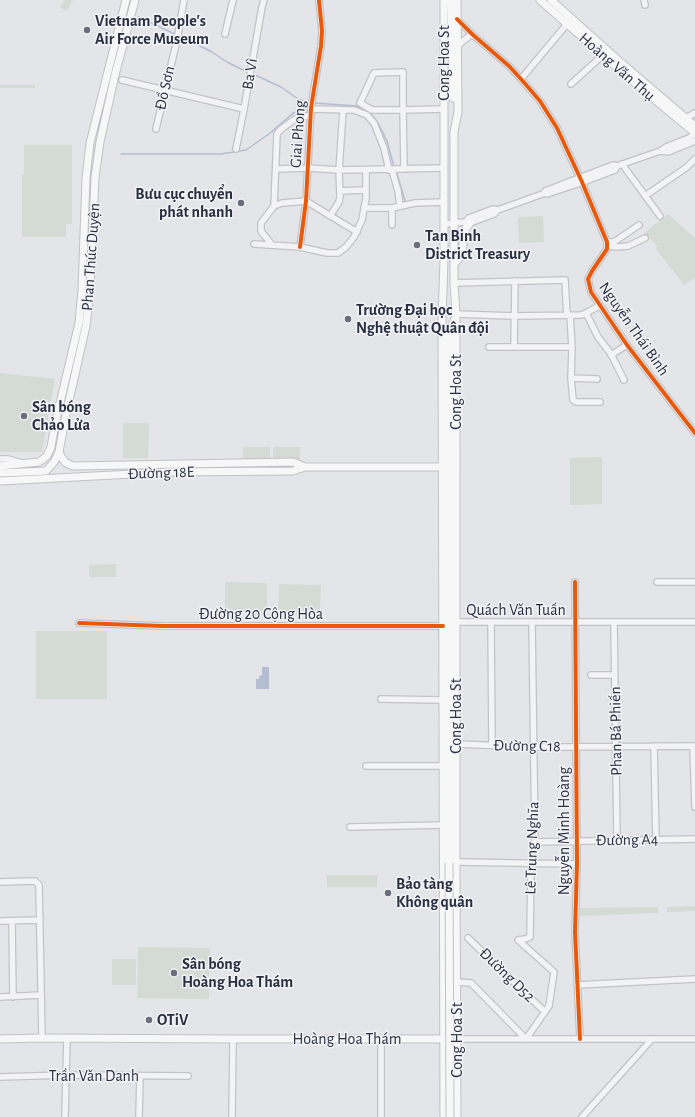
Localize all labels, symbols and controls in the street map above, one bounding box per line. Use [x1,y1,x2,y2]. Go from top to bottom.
place label: Vietnam People's Air Force Museum [95,11,209,49]
marker: Vietnam People's Air Force Museum [82,25,92,35]
street label: Cong Hoa St [434,25,454,101]
street label: Hoàng Văn Thụ [575,29,659,105]
street label: Ba Vì [238,57,262,91]
street label: Đồ Sơn [151,64,179,112]
street label: Giai Phong [286,100,310,168]
place label: Bưu cục chuyển phát nhanh [135,184,233,222]
marker: Bưu cục chuyển phát nhanh [236,198,246,208]
street label: Phan Thúc Duyện [78,202,104,312]
place label: Tan Binh District Treasury [425,226,530,264]
marker: Tan Binh District Treasury [412,240,422,250]
street label: Nguyễn Thái Bình [595,278,673,380]
place label: Trường Đại học Nghệ thuật Quân đội [356,300,489,338]
marker: Trường Đại học Nghệ thuật Quân đội [343,314,353,324]
street label: Cong Hoa St [446,354,466,430]
place label: Sân bóng Chảo Lửa [32,397,91,435]
marker: Sân bóng Chảo Lửa [19,411,29,421]
street label: Đường 18E [127,462,195,484]
street label: Quách Văn Tuấn [466,600,566,620]
street label: Đường 20 Cộng Hòa [199,604,323,624]
street label: Cong Hoa St [446,678,466,754]
street label: Phan Bá Phiến [606,686,626,776]
street label: Đường C18 [493,736,561,756]
street label: Nguyễn Minh Hoàng [554,767,574,895]
street label: Lê Trung Nghĩa [521,801,543,895]
street label: Đường A4 [595,830,659,850]
place label: Bảo tàng Không quân [396,874,473,912]
marker: Bảo tàng Không quân [383,888,393,898]
street label: Đường D52 [475,944,539,1006]
place label: Sân bóng Hoàng Hoa Thám [182,954,293,992]
marker: Sân bóng Hoàng Hoa Thám [169,968,179,978]
street label: Cong Hoa St [447,1002,467,1078]
place label: OTiV [157,1010,188,1030]
marker: OTiV [144,1015,154,1025]
street label: Hoàng Hoa Thám [293,1029,401,1049]
street label: Trần Văn Danh [49,1066,139,1086]

